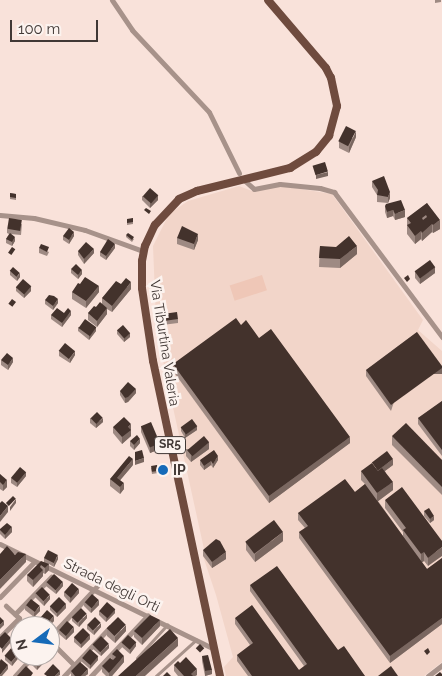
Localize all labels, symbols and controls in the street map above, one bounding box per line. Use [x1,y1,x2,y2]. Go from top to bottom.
scale bar [12,10,100,42]
text: 100 m [18,20,60,38]
street label: Via Tiburtina Valeria [147,278,183,408]
road number: SR5 [154,436,186,454]
place label: IP [173,462,186,478]
marker: IP [157,464,169,476]
street label: Strada degli Orti [61,555,163,615]
north arrow [10,616,60,666]
text: N [12,637,31,652]

